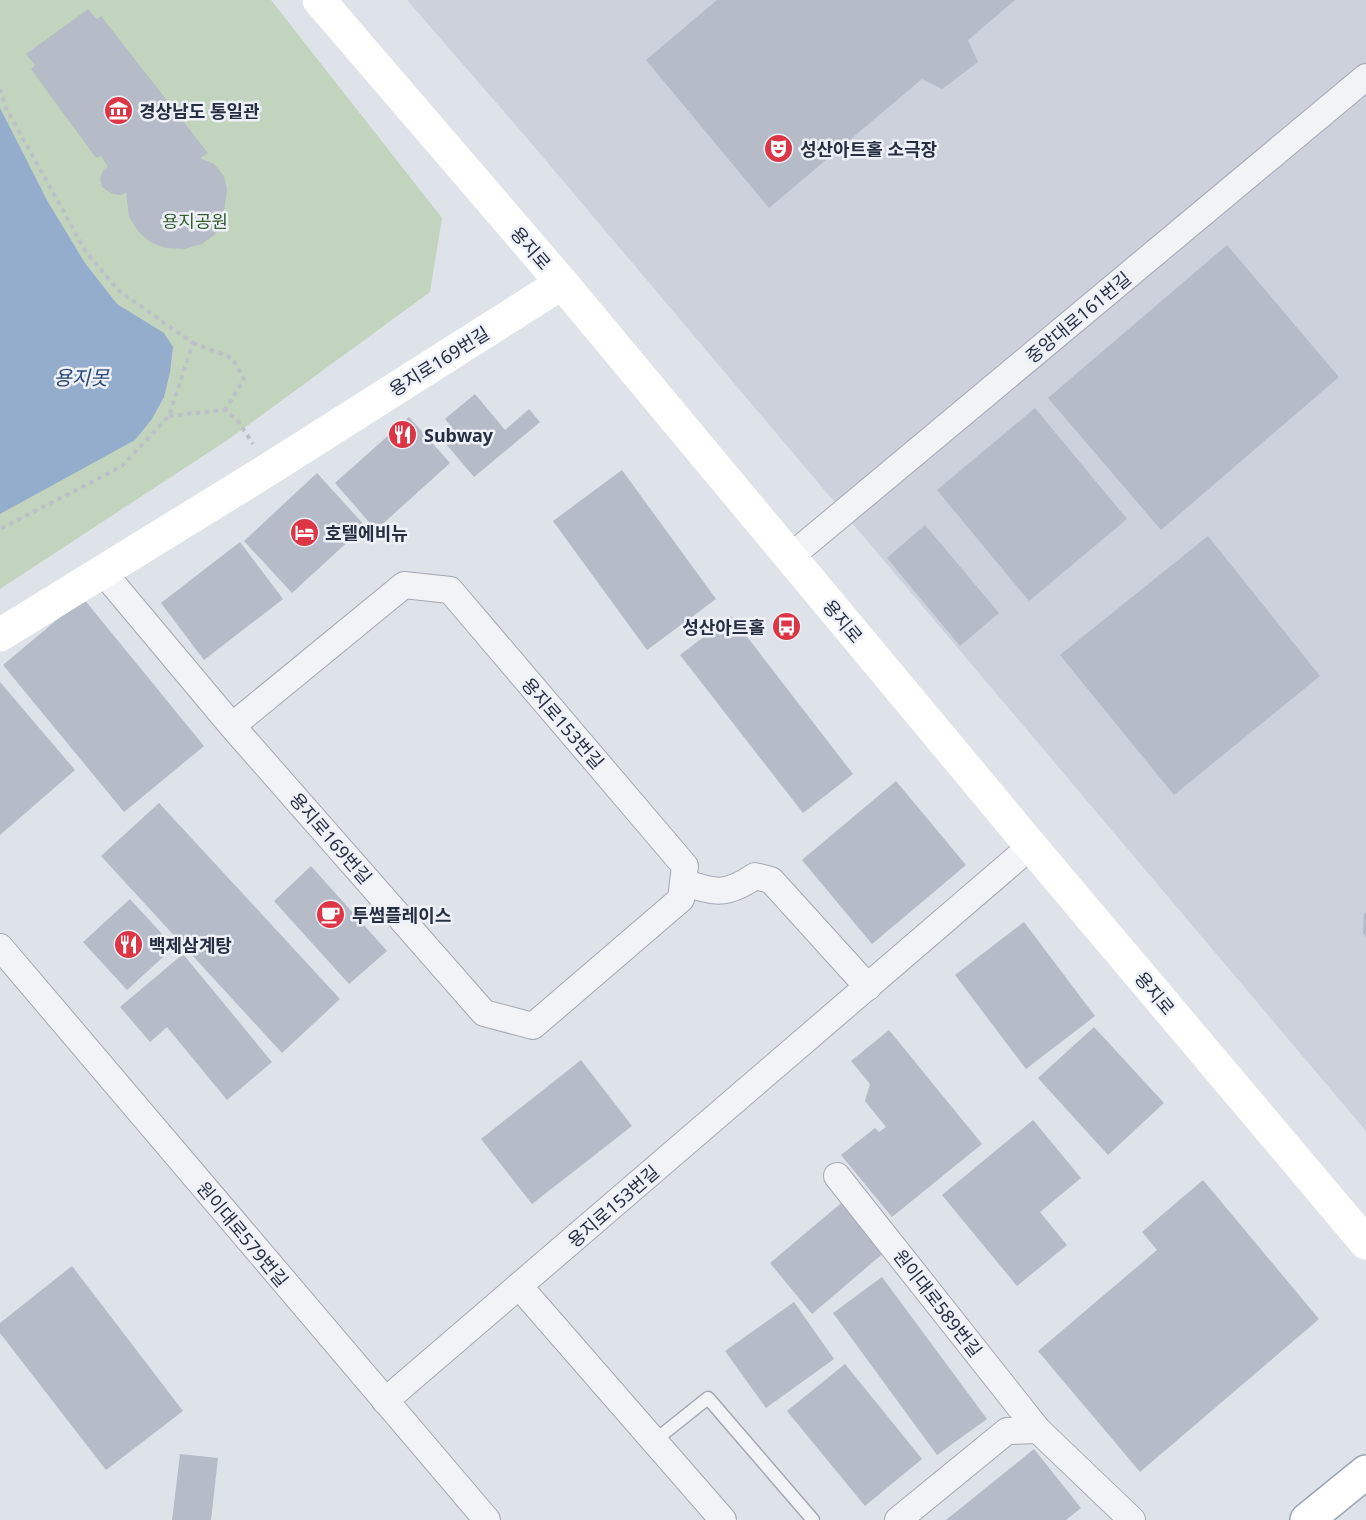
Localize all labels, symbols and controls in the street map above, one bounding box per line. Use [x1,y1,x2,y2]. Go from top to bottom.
museum icon: 경상남도 통일관 [102,95,134,127]
place label: 경상남도 통일관 [139,99,260,123]
theatre icon: 성산아트홀 소극장 [763,133,795,165]
place label: 성산아트홀 소극장 [800,137,938,161]
park label: 용지공원 [162,209,228,233]
street label: 용지로 [506,221,556,275]
street label: 중앙대로161번길 [1020,266,1136,368]
street label: 용지로169번길 [384,321,494,401]
water label: 용지못 [53,364,110,391]
restaurant icon: Subway [387,419,419,451]
place label: Subway [424,423,494,447]
hotel icon: 호텔에비뉴 [288,517,320,549]
place label: 호텔에비뉴 [325,521,408,545]
street label: 용지로 [818,594,868,648]
bus stop icon: 성산아트홀 [770,611,802,643]
place label: 성산아트홀 [682,615,765,639]
street label: 용지로153번길 [517,672,609,774]
street label: 용지로169번길 [285,787,377,889]
cafe icon: 투썸플레이스 [315,899,347,931]
place label: 투썸플레이스 [352,903,451,927]
restaurant icon: 백제삼계탕 [112,929,144,961]
place label: 백제삼계탕 [149,933,232,957]
street label: 용지로 [1130,966,1180,1020]
street label: 용지로153번길 [562,1160,664,1252]
street label: 원이대로579번길 [192,1176,294,1292]
street label: 원이대로589번길 [888,1244,988,1362]

